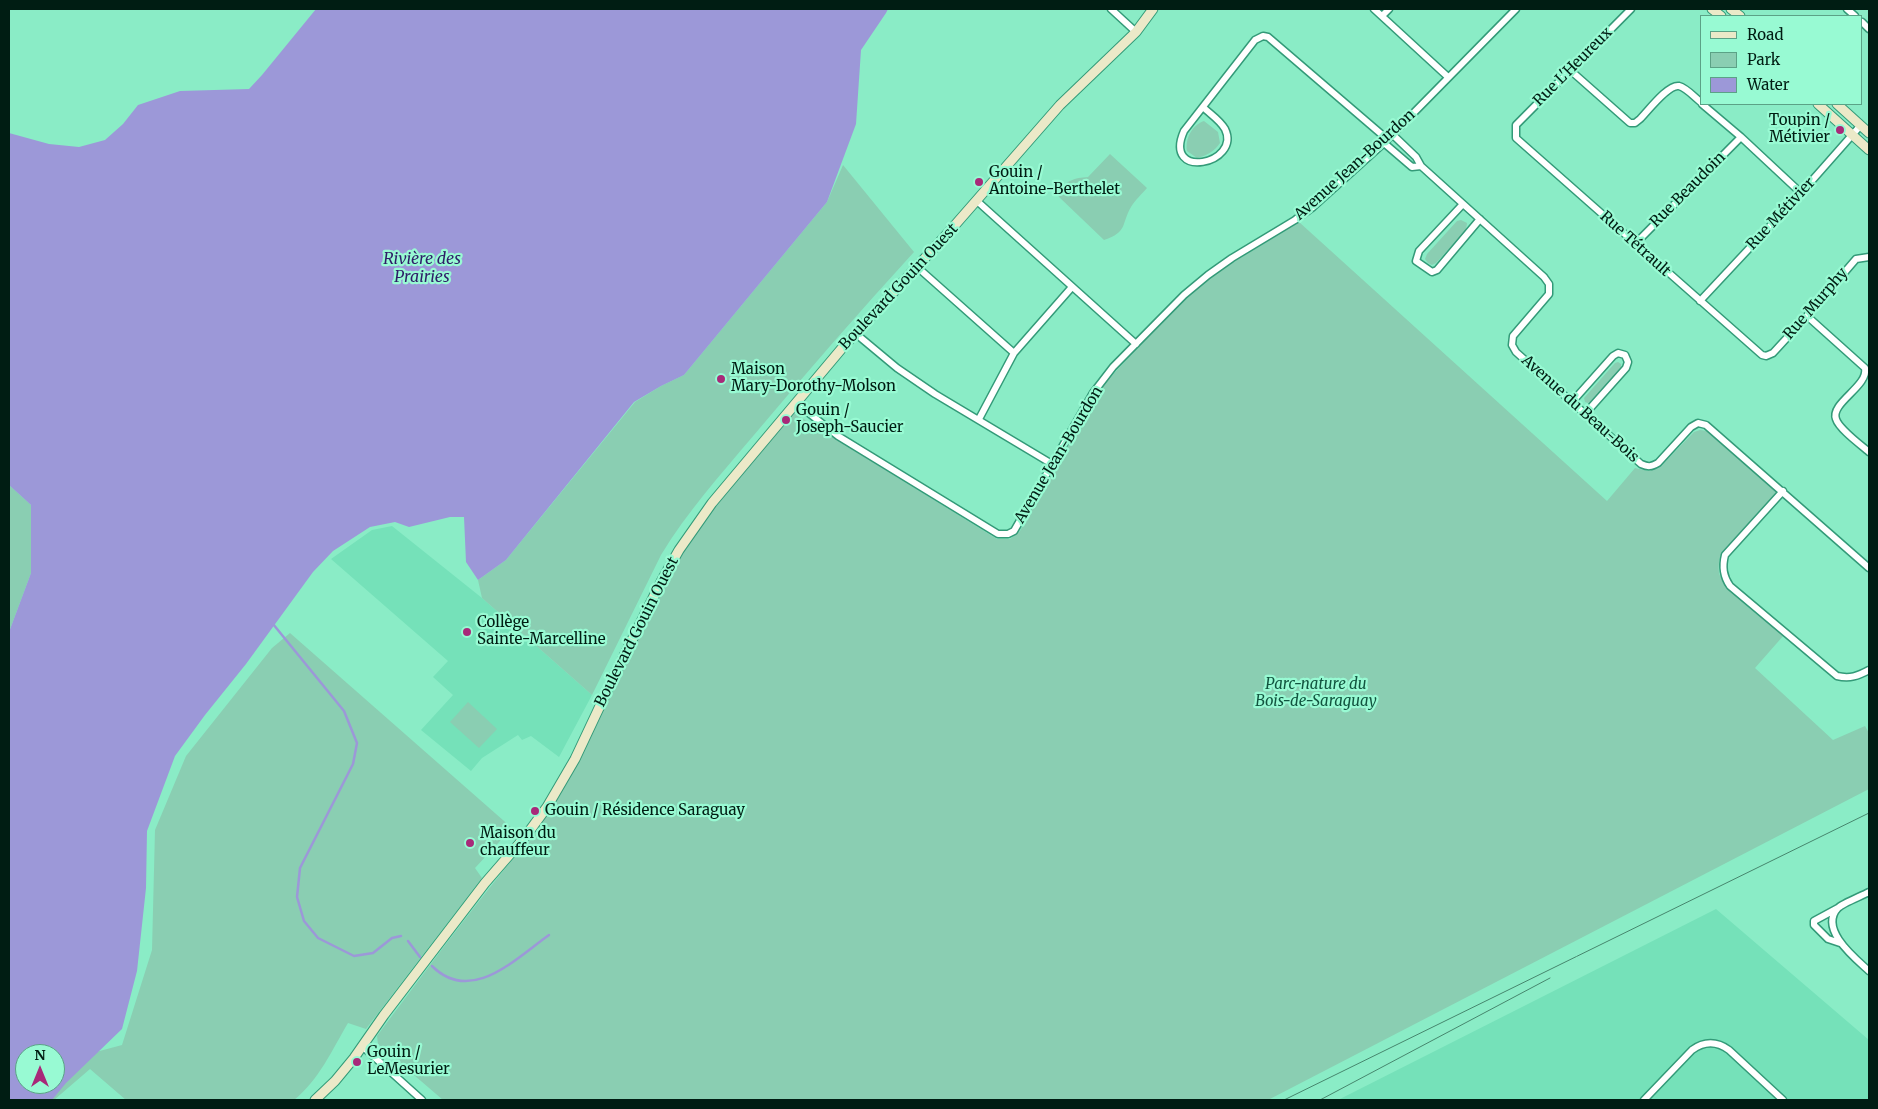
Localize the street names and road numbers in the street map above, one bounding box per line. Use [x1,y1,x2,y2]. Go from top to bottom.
street label: Rue L'Heureux [1530,24,1616,110]
street label: Avenue Jean-Bourdon [1291,106,1419,224]
street label: Rue Beaudoin [1647,149,1729,231]
street label: Rue Métivier [1743,174,1819,254]
street label: Rue Tétrault [1596,208,1674,280]
street label: Boulevard Gouin Ouest [836,220,962,354]
street label: Rue Murphy [1780,265,1852,343]
street label: Avenue du Beau-Bois [1518,352,1642,466]
street label: Avenue Jean-Bourdon [1011,383,1107,527]
street label: Boulevard Gouin Ouest [591,554,683,710]

